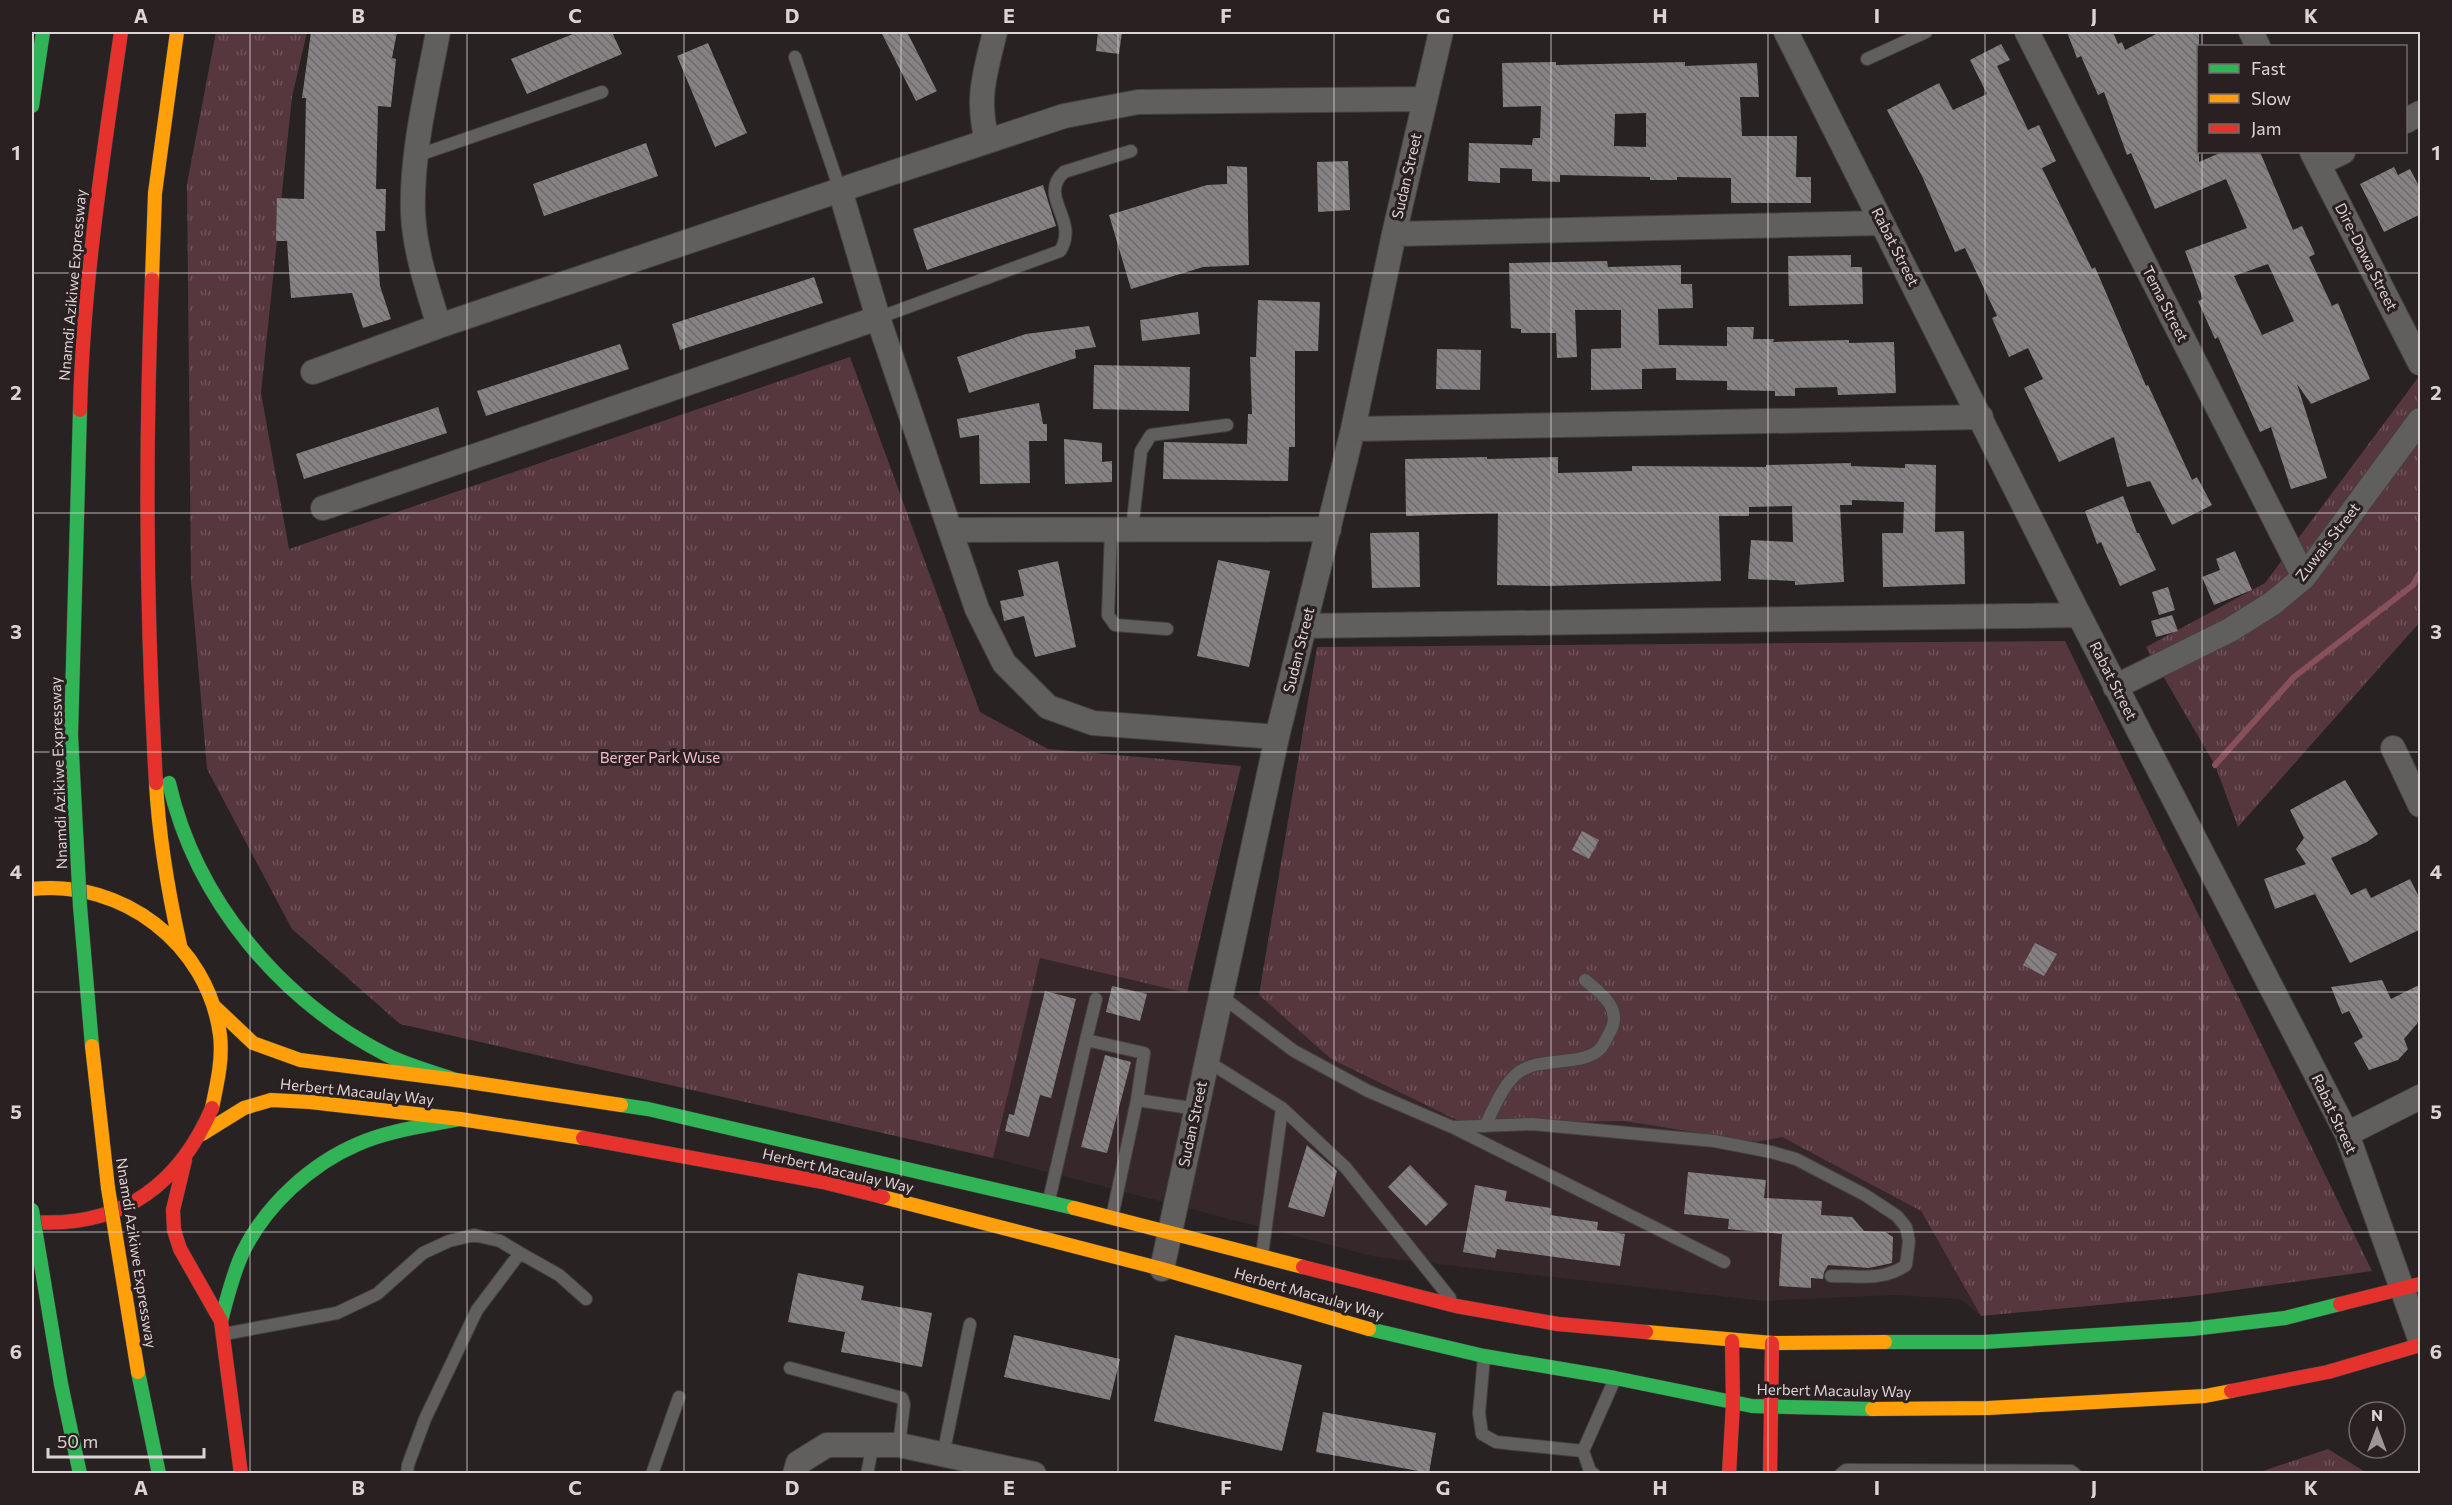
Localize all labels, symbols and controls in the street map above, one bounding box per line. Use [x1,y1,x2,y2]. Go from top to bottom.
text: A [134,3,148,27]
text: B [351,3,365,27]
text: C [568,3,582,27]
text: D [785,3,799,27]
text: E [1003,3,1015,27]
text: F [1220,3,1232,27]
text: G [1436,3,1450,27]
text: H [1653,3,1668,27]
text: I [1874,3,1880,27]
text: J [2091,3,2097,27]
text: K [2304,3,2318,27]
legend [2197,45,2407,153]
text: Fast [2251,57,2286,79]
text: Slow [2251,87,2291,109]
text: Jam [2251,117,2281,139]
street label: Sudan Street [1387,131,1425,220]
text: 1 [11,140,21,164]
text: 1 [2431,140,2441,164]
street label: Nnamdi Azikiwe Expressway [55,188,89,382]
street label: Dire-Dawa Street [2332,200,2402,313]
street label: Rabat Street [1868,204,1923,289]
street label: Tema Street [2139,263,2193,344]
text: 2 [10,380,22,404]
text: 2 [2430,380,2442,404]
street label: Zuwais Street [2291,499,2363,584]
street label: Sudan Street [1279,605,1317,694]
text: 3 [10,619,22,643]
text: 3 [2430,619,2442,643]
street label: Rabat Street [2086,638,2141,723]
street label: Nnamdi Azikiwe Expressway [46,676,70,870]
park label: Berger Park Wuse [600,748,720,766]
text: 4 [10,859,22,883]
text: 4 [2430,859,2442,883]
street label: Rabat Street [2309,1071,2361,1156]
street label: Herbert Macaulay Way [279,1074,435,1108]
street label: Sudan Street [1174,1079,1210,1168]
text: 5 [10,1099,22,1123]
text: 5 [2430,1099,2442,1123]
street label: Herbert Macaulay Way [761,1144,916,1196]
street label: Nnamdi Azikiwe Expressway [113,1156,161,1350]
street label: Herbert Macaulay Way [1232,1263,1386,1323]
text: 6 [10,1339,22,1363]
text: 6 [2430,1339,2442,1363]
street label: Herbert Macaulay Way [1757,1380,1912,1400]
north arrow [2347,1400,2407,1460]
text: N [2371,1405,2383,1424]
scale bar [48,1421,204,1459]
text: 50 m [57,1430,98,1452]
text: A [134,1475,148,1499]
text: B [351,1475,365,1499]
text: C [568,1475,582,1499]
text: D [785,1475,799,1499]
text: E [1003,1475,1015,1499]
text: F [1220,1475,1232,1499]
text: G [1436,1475,1450,1499]
text: H [1653,1475,1668,1499]
text: I [1874,1475,1880,1499]
text: J [2091,1475,2097,1499]
text: K [2304,1475,2318,1499]

